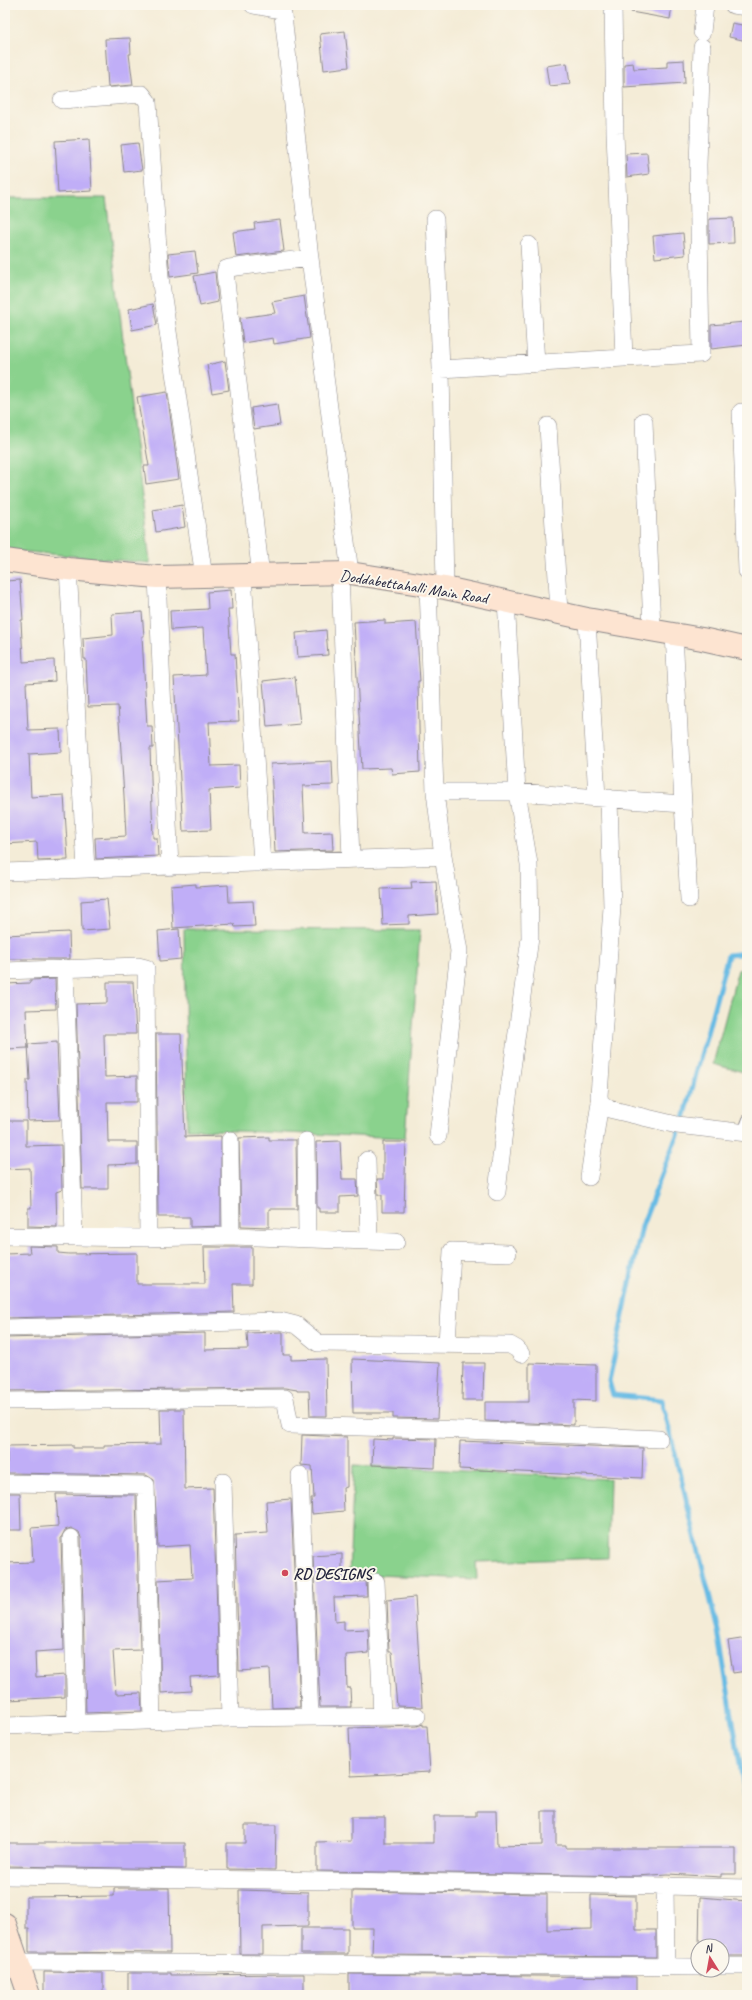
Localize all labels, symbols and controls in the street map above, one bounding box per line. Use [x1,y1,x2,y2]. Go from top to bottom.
street label: Doddabettahalli Main Road [339,565,492,609]
place label: RD DESIGNS [293,1564,376,1584]
marker: RD DESIGNS [280,1568,290,1578]
north arrow [690,1938,730,1978]
text: N [703,1940,715,1956]

